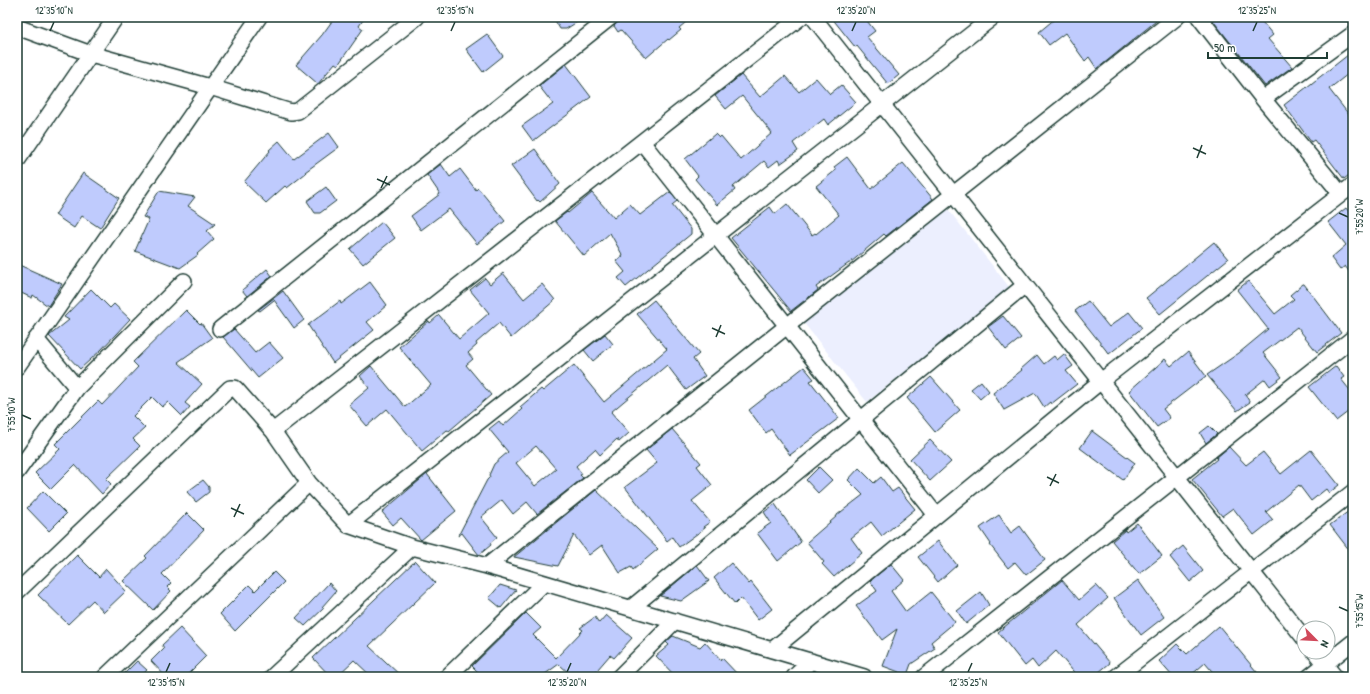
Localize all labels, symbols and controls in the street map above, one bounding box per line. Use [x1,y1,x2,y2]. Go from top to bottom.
text: 12°35'10"N [35,4,73,17]
text: 12°35'15"N [436,4,474,17]
text: 12°35'20"N [837,4,875,17]
text: 12°35'25"N [1238,4,1276,17]
scale bar [1208,34,1327,60]
text: 50 m [1214,39,1235,56]
text: 7°55'20"W [1353,198,1366,235]
text: 7°55'10"W [5,397,18,432]
text: 7°55'15"W [1353,593,1366,628]
north arrow [1296,620,1336,660]
text: N [1317,639,1333,650]
text: 12°35'15"N [147,676,185,689]
text: 12°35'20"N [548,676,586,689]
text: 12°35'25"N [949,676,987,689]

